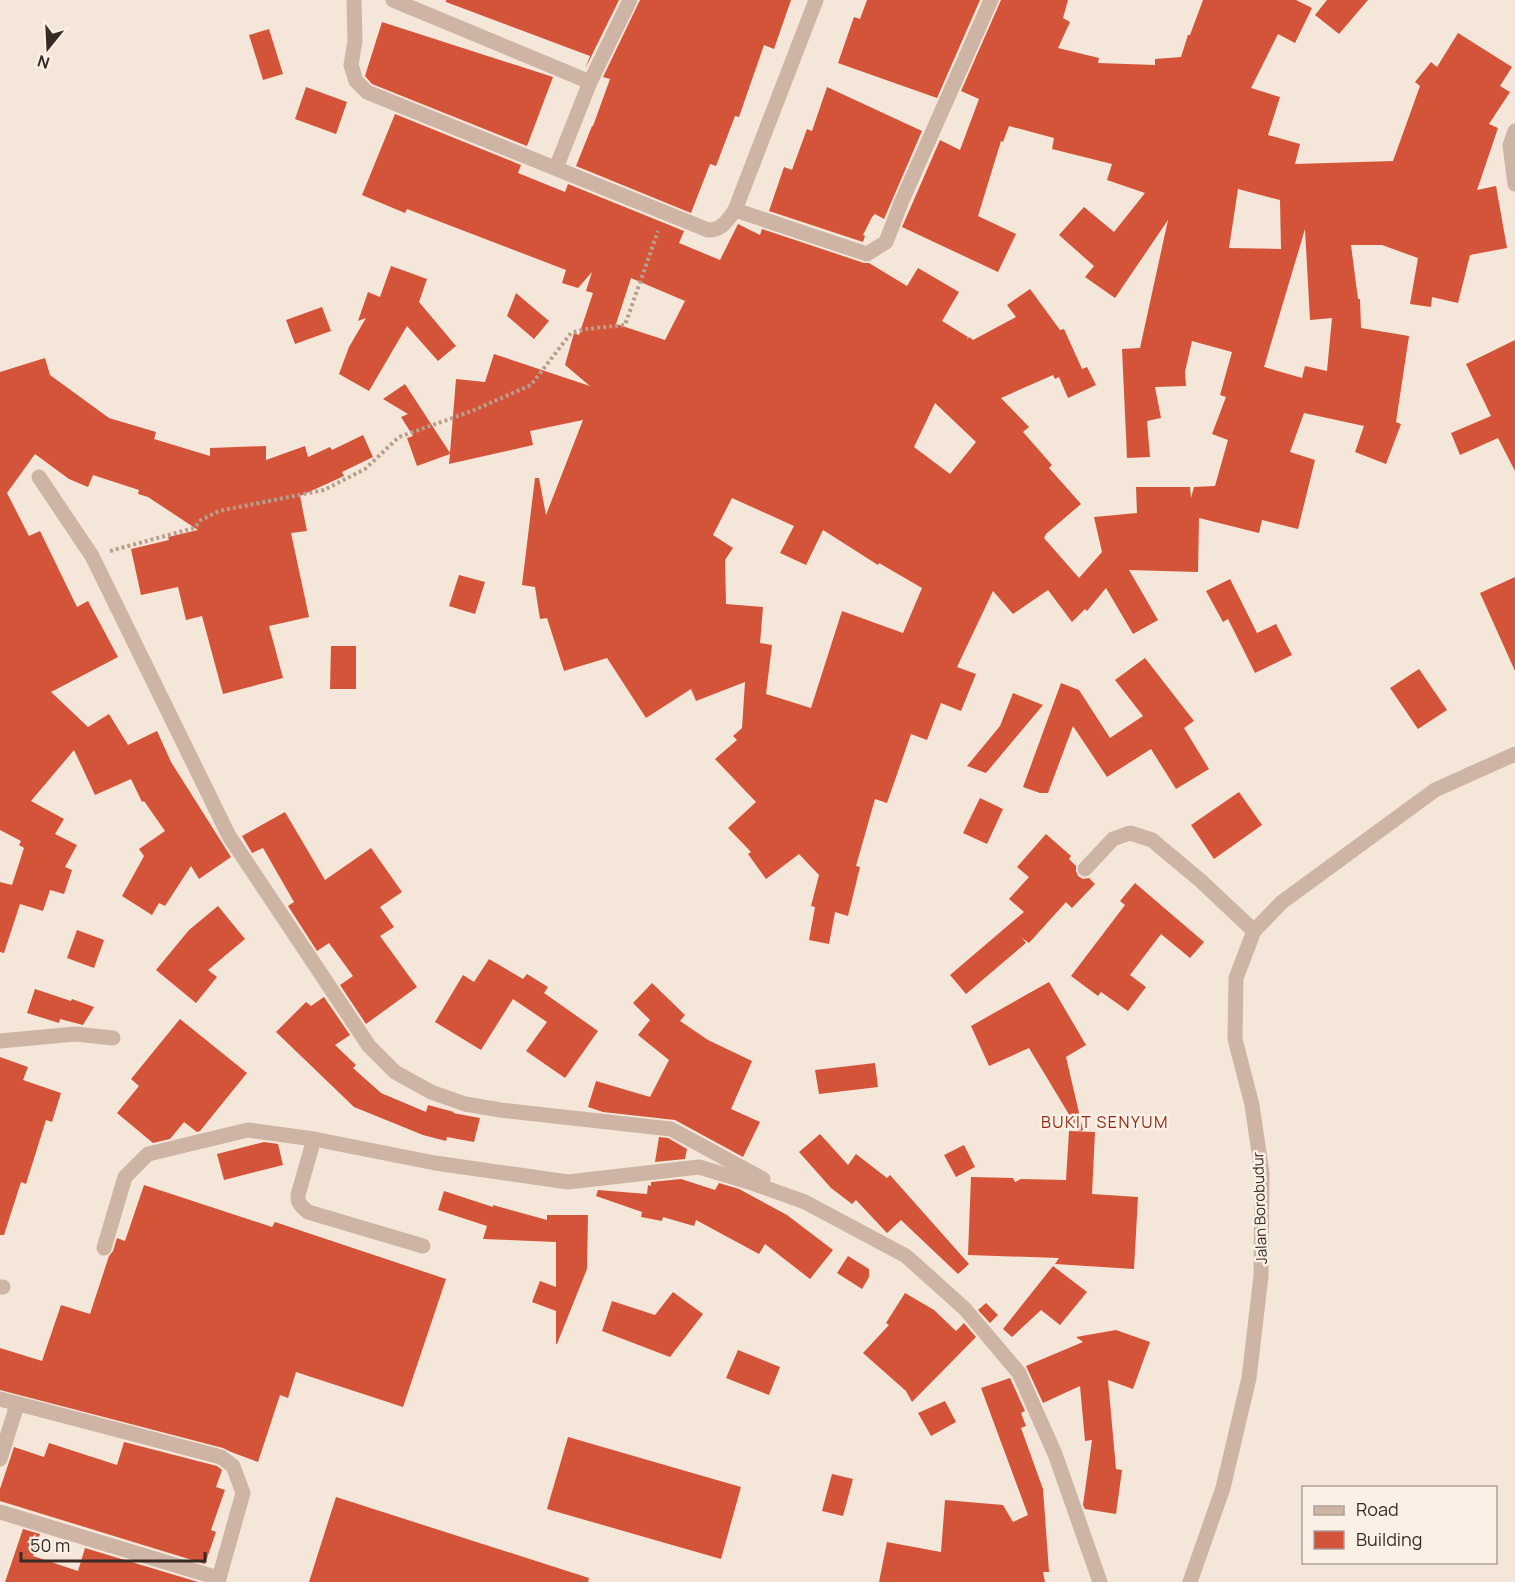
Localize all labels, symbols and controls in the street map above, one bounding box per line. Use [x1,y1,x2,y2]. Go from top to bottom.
north arrow [18,18,78,78]
text: N [34,50,52,75]
district label: BUKIT SENYUM [1041,1111,1169,1133]
street label: Jalan Borobudur [1247,1151,1272,1264]
legend [1302,1486,1497,1564]
text: Road [1356,1497,1399,1521]
scale bar [21,1525,206,1563]
text: Building [1356,1527,1422,1551]
text: 50 m [30,1533,70,1557]

